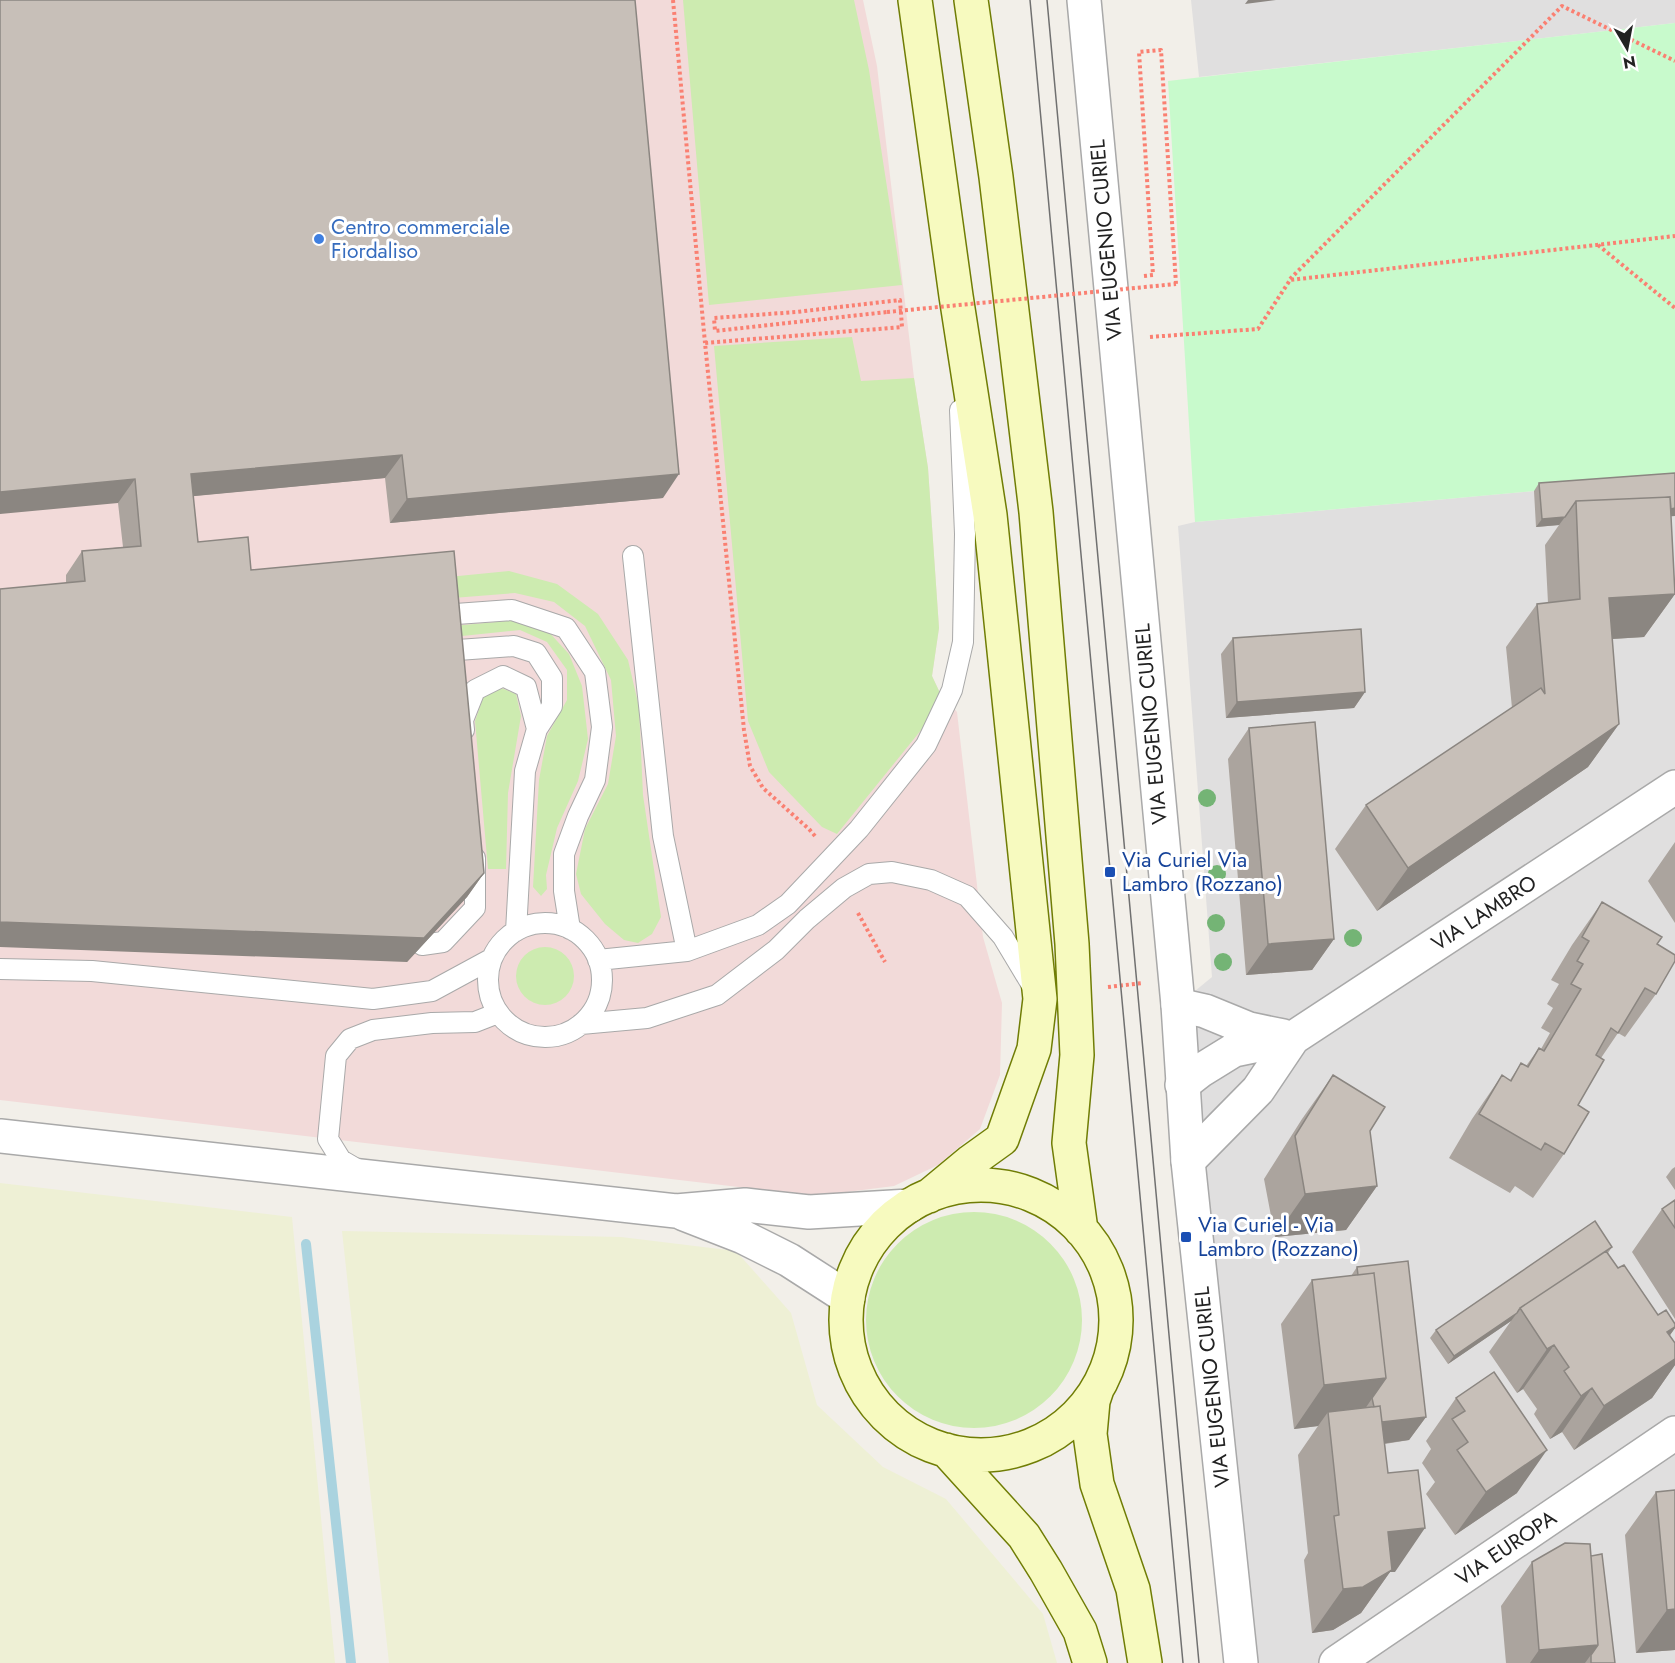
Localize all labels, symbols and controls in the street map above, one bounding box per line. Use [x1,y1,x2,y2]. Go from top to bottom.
north arrow [1597,18,1657,78]
text: N [1621,50,1638,75]
street label: VIA EUGENIO CURIEL [1082,138,1130,342]
place label: Centro commerciale Fiordaliso [331,212,510,266]
marker: Centro commerciale Fiordaliso [312,232,326,246]
street label: VIA EUGENIO CURIEL [1127,622,1175,826]
place label: Via Curiel Via Lambro (Rozzano) [1122,845,1283,899]
marker: Via Curiel Via Lambro (Rozzano) [1103,865,1117,879]
street label: VIA LAMBRO [1425,868,1543,958]
place label: Via Curiel - Via Lambro (Rozzano) [1198,1210,1359,1264]
marker: Via Curiel - Via Lambro (Rozzano) [1179,1230,1193,1244]
street label: VIA EUGENIO CURIEL [1186,1285,1237,1489]
street label: VIA EUROPA [1449,1503,1563,1593]

